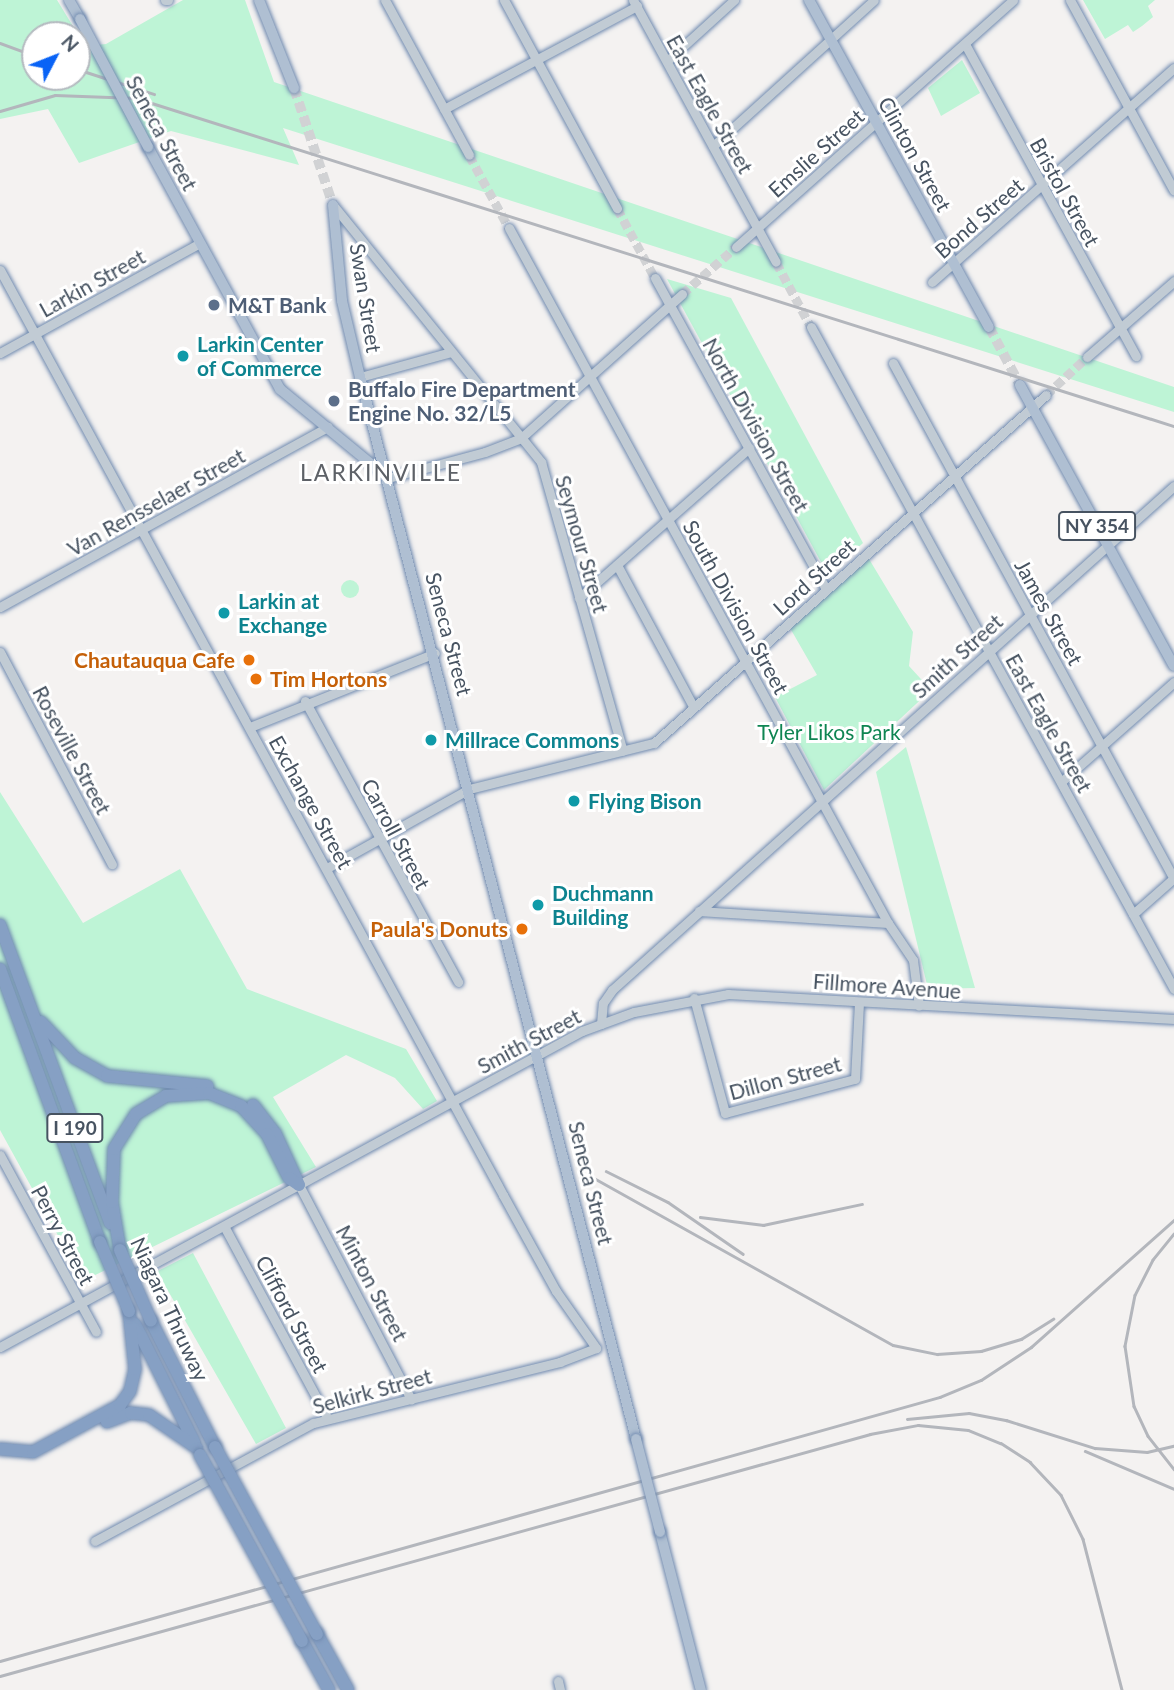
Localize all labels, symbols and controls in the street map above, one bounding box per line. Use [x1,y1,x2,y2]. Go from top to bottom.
north arrow [21,21,91,91]
text: N [57,30,84,56]
street label: East Eagle Street [662,30,758,178]
street label: Seneca Street [121,71,203,195]
street label: Clinton Street [873,92,957,216]
street label: Emslie Street [763,104,869,202]
street label: Bristol Street [1025,133,1105,251]
street label: Bond Street [929,173,1029,263]
street label: Swan Street [345,242,387,354]
street label: Larkin Street [35,244,149,322]
place label: M&T Bank [228,292,327,318]
marker: M&T Bank [206,297,222,313]
place label: Larkin Center of Commerce [197,331,323,381]
street label: North Division Street [698,334,814,516]
marker: Larkin Center of Commerce [175,348,191,364]
place label: Buffalo Fire Department Engine No. 32/L5 [348,376,575,426]
marker: Buffalo Fire Department Engine No. 32/L5 [326,393,342,409]
street label: Van Rensselaer Street [63,443,249,561]
district label: LARKINVILLE [301,458,461,486]
street label: Seymour Street [550,472,614,616]
road number: NY 354 [1057,510,1137,541]
street label: South Division Street [678,516,794,698]
street label: Lord Street [768,534,860,620]
street label: James Street [1010,555,1088,669]
street label: Seneca Street [420,570,478,698]
place label: Larkin at Exchange [238,588,327,638]
marker: Larkin at Exchange [216,605,232,621]
street label: Smith Street [906,609,1008,703]
place label: Chautauqua Cafe [74,647,235,673]
street label: East Eagle Street [1001,649,1097,797]
marker: Chautauqua Cafe [241,652,257,668]
place label: Tim Hortons [270,666,387,692]
marker: Tim Hortons [248,671,264,687]
street label: Roseville Street [28,681,116,819]
park label: Tyler Likos Park [757,719,901,745]
place label: Millrace Commons [445,727,619,753]
street label: Exchange Street [264,731,358,873]
marker: Millrace Commons [423,732,439,748]
street label: Carroll Street [356,774,436,894]
place label: Flying Bison [588,788,701,814]
marker: Flying Bison [566,793,582,809]
place label: Duchmann Building [552,880,654,930]
marker: Duchmann Building [530,897,546,913]
place label: Paula's Donuts [370,916,508,942]
marker: Paula's Donuts [514,921,530,937]
street label: Fillmore Avenue [812,968,962,1004]
street label: Smith Street [473,1003,585,1079]
street label: Dillon Street [726,1051,844,1105]
road number: I 190 [45,1112,105,1144]
street label: Seneca Street [563,1119,619,1247]
street label: Perry Street [26,1181,100,1289]
street label: Minton Street [331,1221,413,1345]
street label: Niagara Thruway [125,1233,215,1385]
street label: Clifford Street [251,1251,333,1377]
street label: Selkirk Street [310,1363,434,1419]

